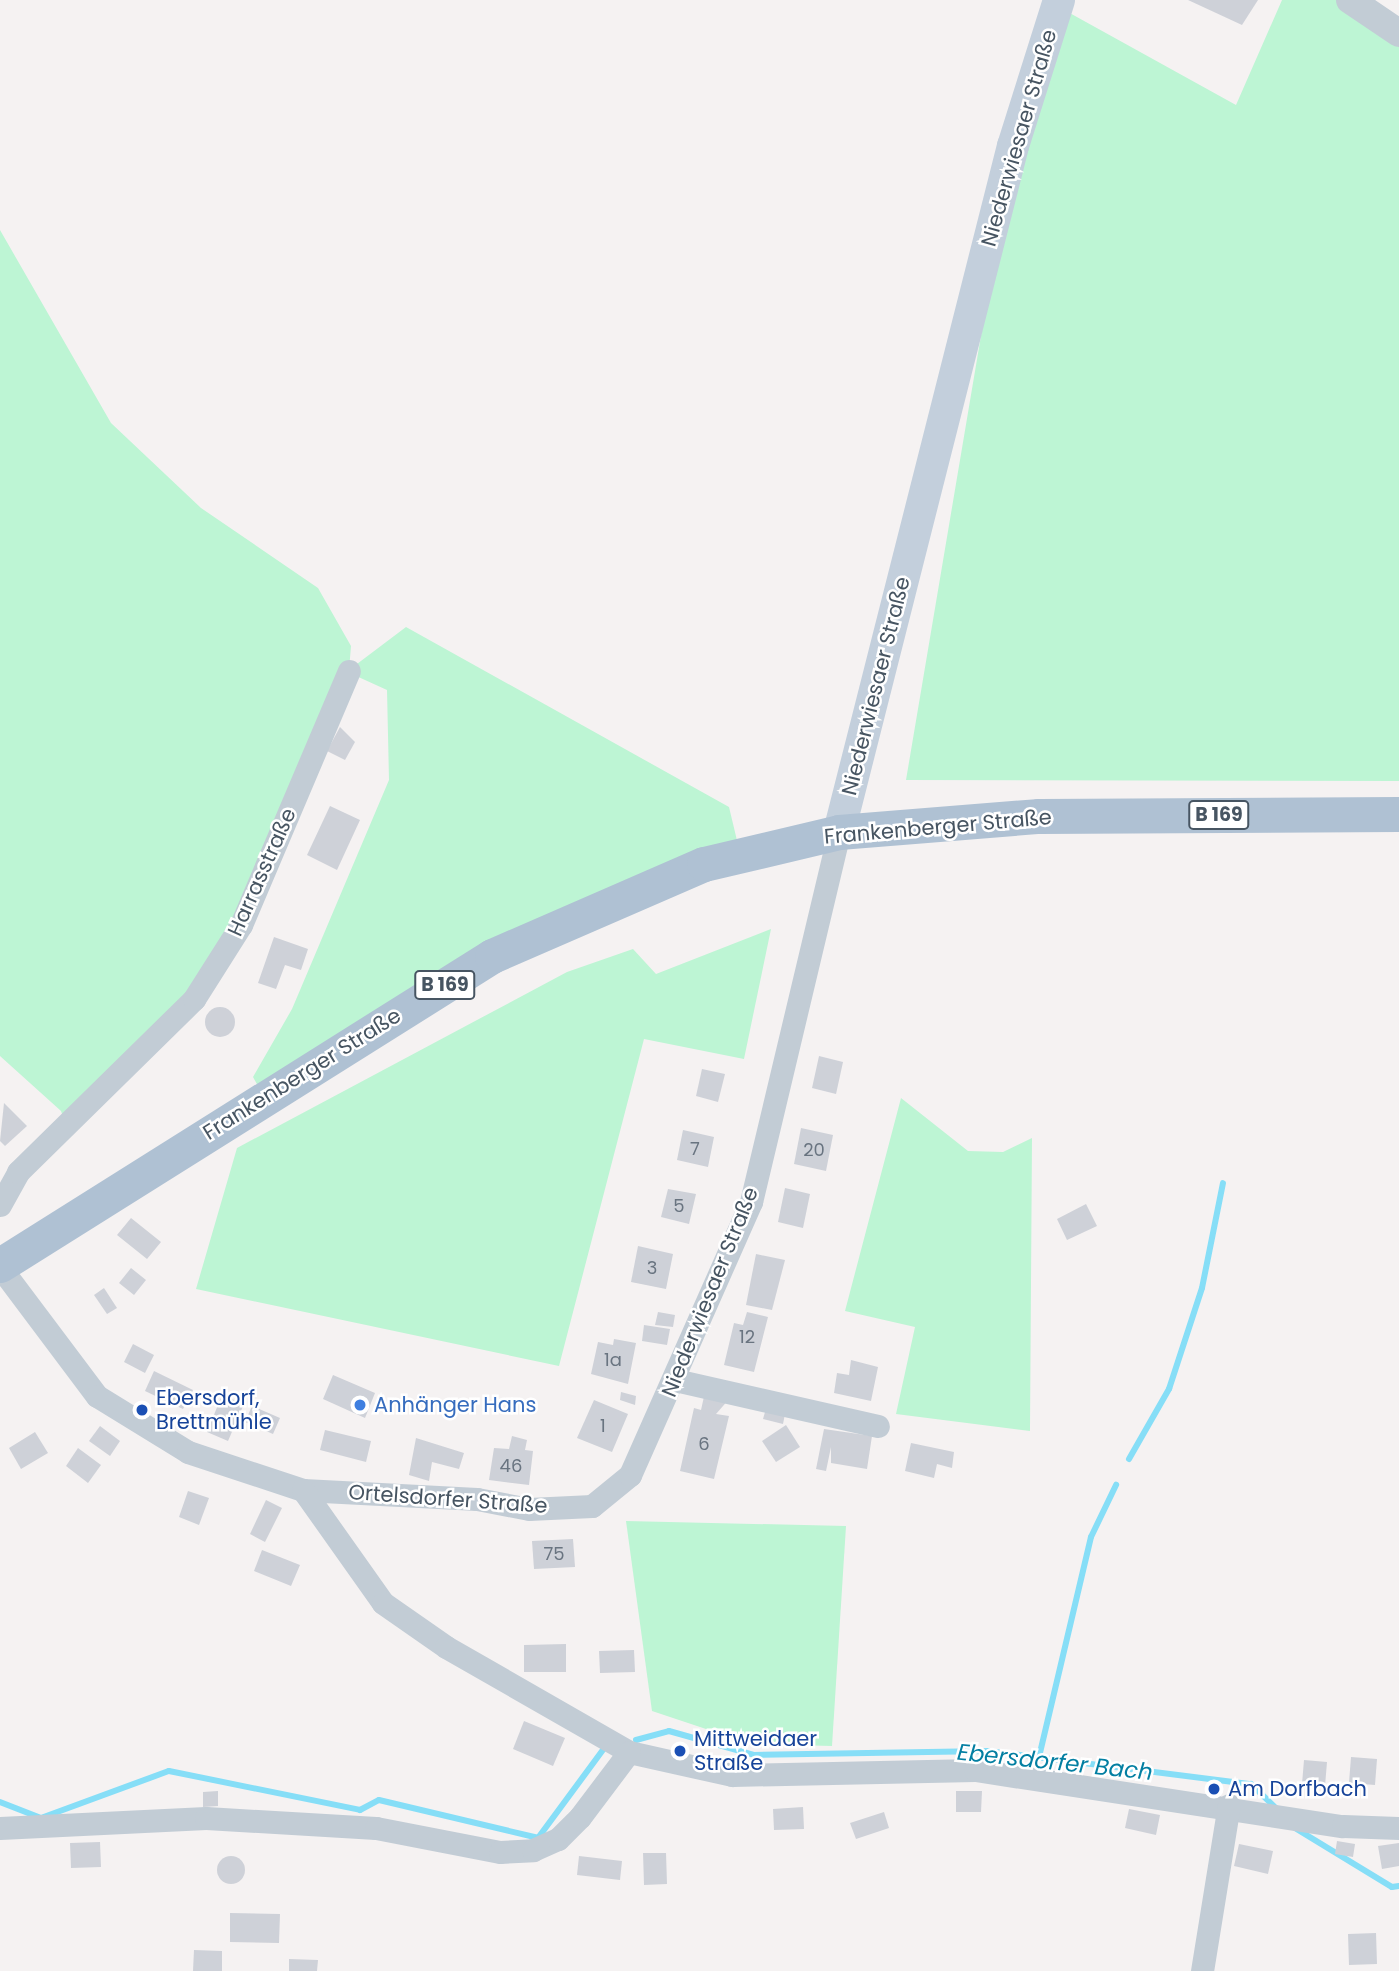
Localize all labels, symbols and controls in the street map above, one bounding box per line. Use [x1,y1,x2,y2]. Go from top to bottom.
street label: Niederwiesaer Straße [976,27,1062,249]
street label: Niederwiesaer Straße [837,574,915,798]
road number: B 169 [1188,800,1250,830]
street label: Harrasstraße [223,804,301,940]
street label: Frankenberger Straße [823,804,1053,850]
road number: B 169 [414,970,476,1001]
street label: Frankenberger Straße [198,1003,406,1145]
house number: 7 [690,1138,700,1160]
house number: 20 [803,1139,825,1161]
street label: Niederwiesaer Straße [656,1183,764,1401]
house number: 5 [673,1195,685,1217]
house number: 3 [647,1257,657,1279]
house number: 12 [739,1326,755,1348]
house number: 1a [604,1349,622,1371]
place label: Ebersdorf, Brettmühle [156,1385,272,1435]
place label: Anhänger Hans [374,1392,536,1418]
marker: Anhänger Hans [352,1397,368,1413]
marker: Ebersdorf, Brettmühle [134,1402,150,1418]
house number: 1 [600,1415,606,1437]
house number: 6 [698,1433,710,1455]
house number: 46 [500,1455,522,1477]
street label: Ortelsdorfer Straße [348,1479,548,1519]
house number: 75 [543,1543,565,1565]
place label: Mittweidaer Straße [694,1726,817,1776]
water label: Ebersdorfer Bach [956,1738,1154,1786]
marker: Mittweidaer Straße [672,1743,688,1759]
place label: Am Dorfbach [1228,1776,1367,1802]
marker: Am Dorfbach [1206,1781,1222,1797]

